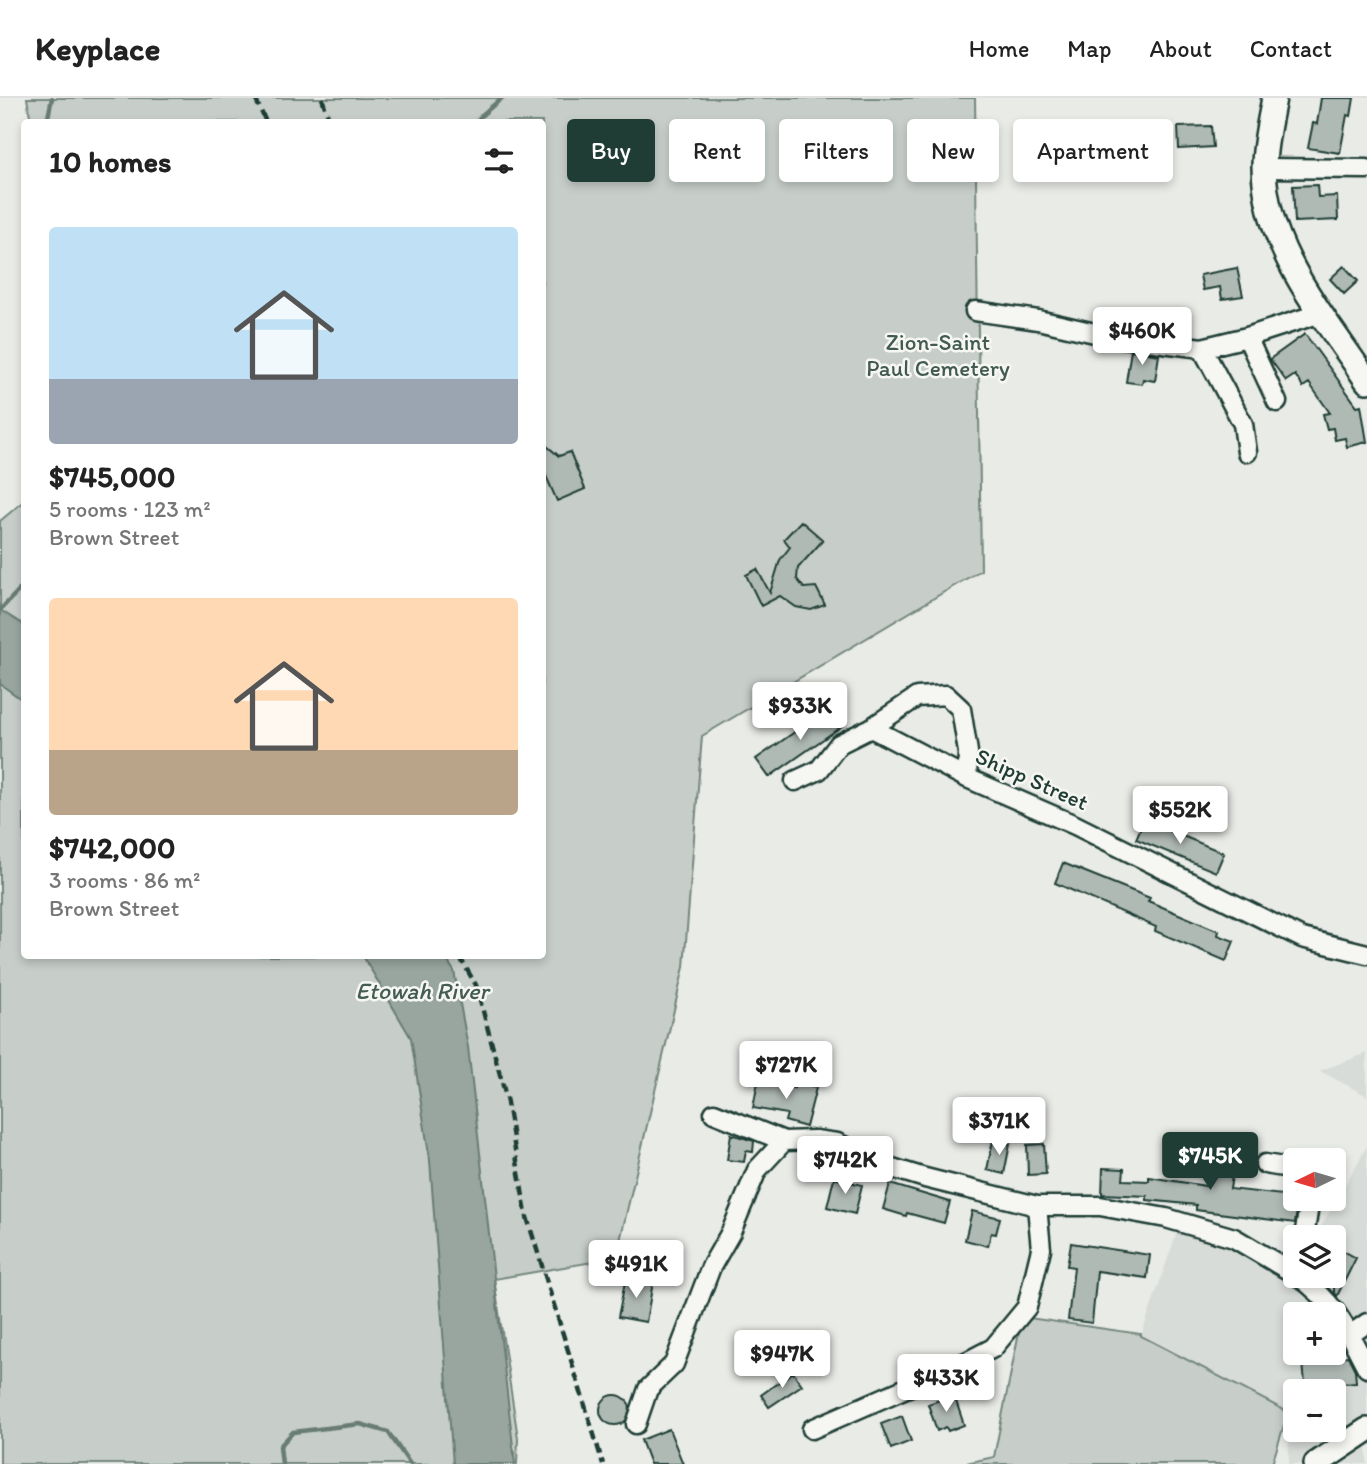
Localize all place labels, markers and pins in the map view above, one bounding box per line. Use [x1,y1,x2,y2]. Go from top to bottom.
pin: $460K [1093,308,1191,367]
pin: $933K [751,682,849,742]
pin: $552K [1131,786,1229,846]
pin: $727K [737,1042,835,1101]
pin: $371K [950,1098,1048,1157]
pin: $745K [1161,1132,1259,1192]
pin: $742K [796,1136,894,1196]
pin: $491K [587,1240,685,1300]
pin: $947K [733,1330,831,1390]
pin: $433K [897,1354,995,1414]

